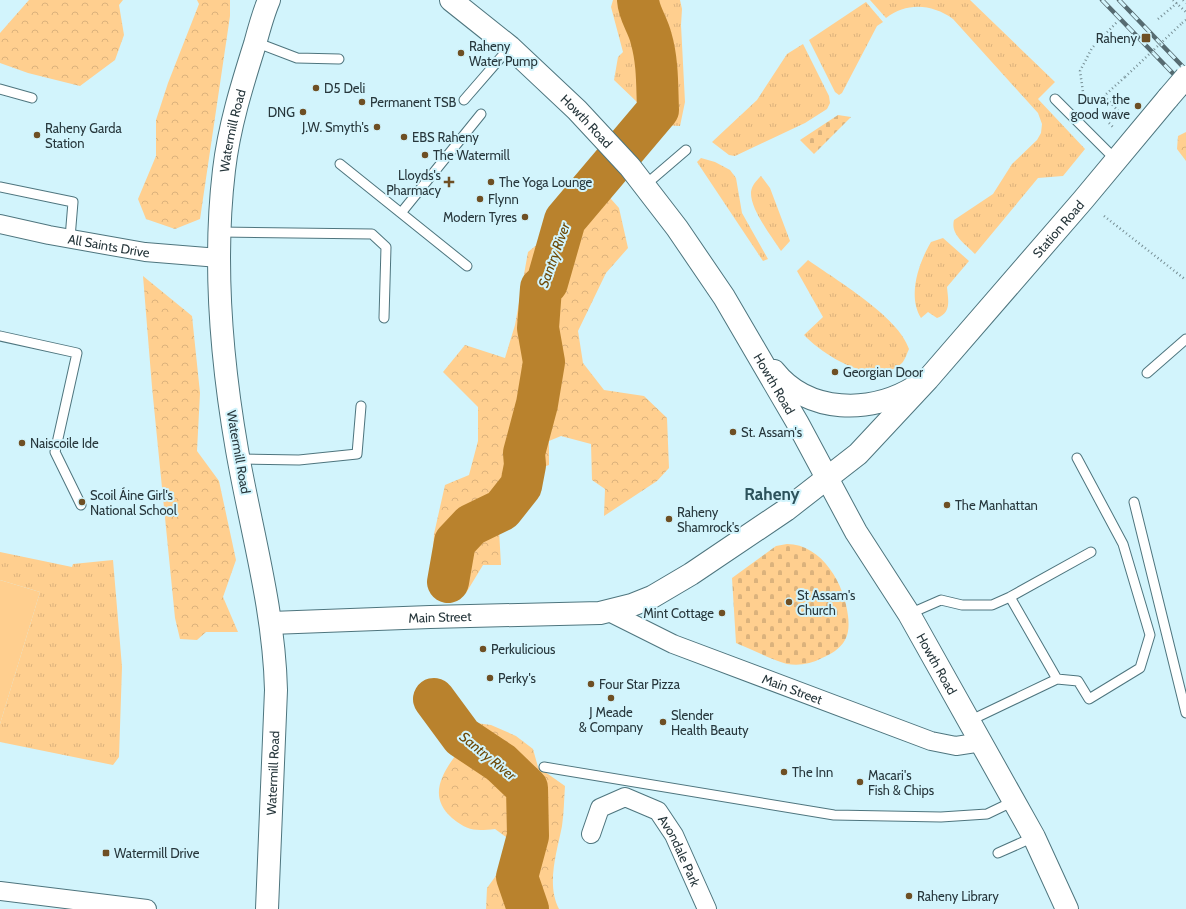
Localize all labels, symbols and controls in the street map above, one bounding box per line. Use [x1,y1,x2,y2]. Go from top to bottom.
place label: Raheny [1096,30,1137,46]
marker: Raheny [1140,32,1152,44]
place label: Raheny Water Pump [469,38,538,69]
marker: Raheny Water Pump [456,48,466,58]
place label: D5 Deli [324,80,365,96]
marker: D5 Deli [311,83,321,93]
street label: Watermill Road [216,87,249,173]
street label: Howth Road [557,91,616,151]
place label: Duva, the good wave [1071,91,1130,122]
place label: Permanent TSB [370,94,457,110]
marker: Permanent TSB [357,97,367,107]
marker: Duva, the good wave [1133,101,1143,111]
place label: DNG [268,104,295,120]
marker: DNG [298,107,308,117]
place label: J.W. Smyth's [301,119,370,135]
place label: Raheny Garda Station [45,120,122,151]
marker: J.W. Smyth's [372,122,382,132]
place label: EBS Raheny [412,129,479,145]
marker: Raheny Garda Station [32,130,42,140]
marker: EBS Raheny [399,132,409,142]
place label: The Watermill [433,147,510,163]
marker: The Watermill [420,150,430,160]
place label: Lloyds's Pharmacy [386,167,442,198]
place label: The Yoga Lounge [499,174,593,190]
marker: Lloyds's Pharmacy [444,177,454,187]
marker: The Yoga Lounge [486,177,496,187]
place label: Flynn [488,191,519,207]
marker: Flynn [475,194,485,204]
street label: Station Road [1029,197,1087,261]
place label: Modern Tyres [443,209,518,225]
marker: Modern Tyres [520,212,530,222]
water label: Santry River [534,219,574,290]
street label: All Saints Drive [67,231,151,260]
street label: Howth Road [750,350,799,417]
place label: Georgian Door [843,364,924,380]
marker: Georgian Door [830,367,840,377]
street label: Watermill Road [224,409,254,495]
place label: St. Assam's [741,424,803,440]
marker: St. Assam's [728,427,738,437]
place label: Naiscoile Ide [30,435,99,451]
marker: Naiscoile Ide [17,438,27,448]
district label: Raheny [744,484,801,504]
place label: Scoil Áine Girl's National School [90,486,177,518]
marker: Scoil Áine Girl's National School [77,497,87,507]
place label: The Manhattan [955,497,1038,513]
marker: The Manhattan [942,500,952,510]
place label: Raheny Shamrock's [677,504,740,535]
marker: Raheny Shamrock's [664,514,674,524]
place label: St Assam's Church [797,587,856,618]
marker: St Assam's Church [784,597,794,607]
place label: Mint Cottage [643,605,714,621]
street label: Main Street [408,608,472,626]
marker: Mint Cottage [717,608,727,618]
street label: Howth Road [913,630,961,697]
place label: Perkulicious [491,641,556,657]
marker: Perkulicious [478,644,488,654]
place label: Perky's [498,670,537,686]
street label: Main Street [760,670,825,708]
marker: Perky's [485,673,495,683]
place label: Four Star Pizza [599,676,681,692]
marker: Four Star Pizza [586,679,596,689]
marker: J Meade & Company [606,693,616,703]
place label: J Meade & Company [579,704,644,735]
place label: Slender Health Beauty [671,707,749,738]
marker: Slender Health Beauty [658,717,668,727]
water label: Santry River [456,728,520,785]
street label: Watermill Road [263,731,282,816]
place label: The Inn [792,764,833,780]
marker: The Inn [779,767,789,777]
place label: Macari's Fish & Chips [868,767,935,798]
marker: Macari's Fish & Chips [855,777,865,787]
street label: Avondale Park [655,812,704,889]
place label: Watermill Drive [114,845,200,861]
marker: Watermill Drive [101,848,111,858]
place label: Raheny Library [917,888,999,904]
marker: Raheny Library [904,891,914,901]

